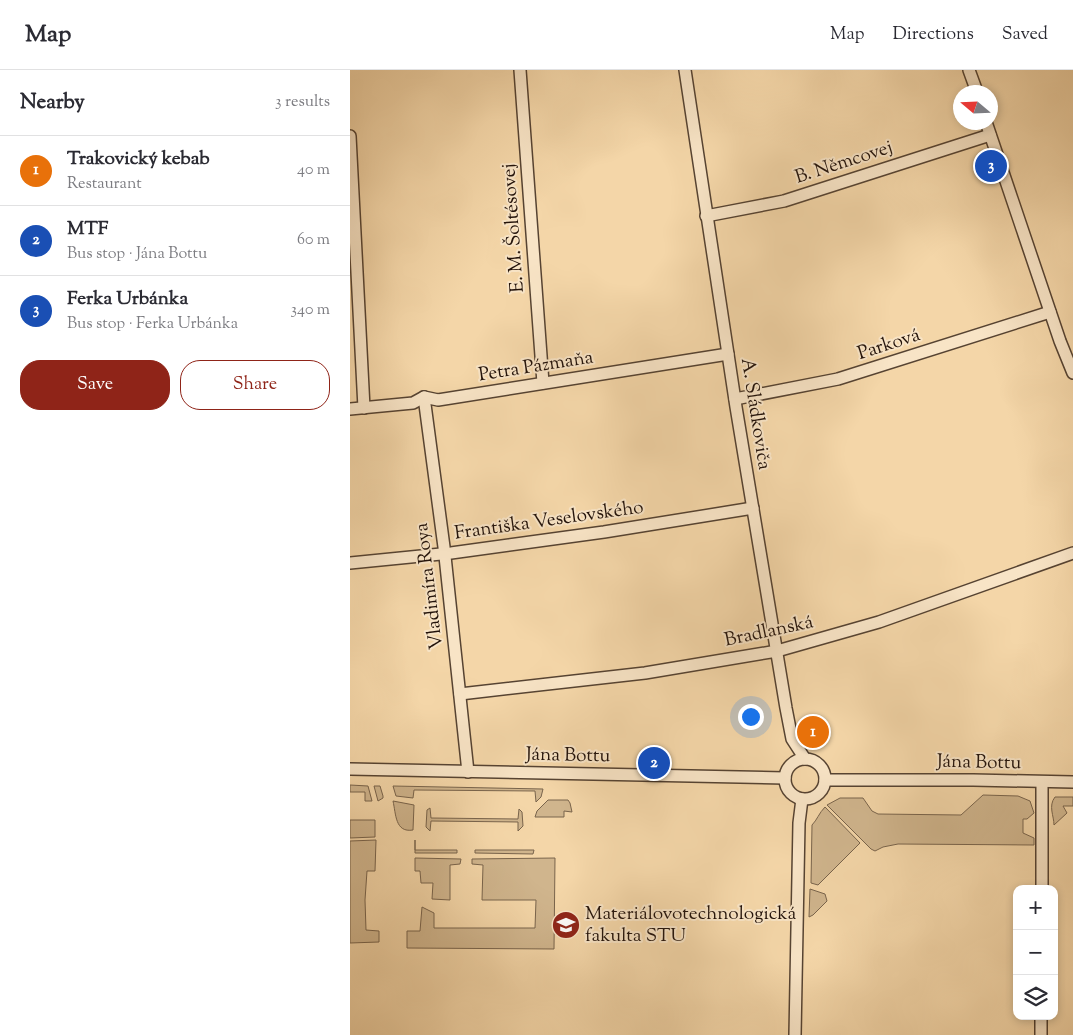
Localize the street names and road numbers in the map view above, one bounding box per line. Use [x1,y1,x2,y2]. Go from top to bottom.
street label: B. Němcovej [792,134,896,192]
street label: E. M. Šoltésovej [496,163,532,293]
street label: Parková [854,322,924,368]
street label: Petra Pázmaňa [477,345,596,389]
street label: A. Sládkoviča [733,356,777,472]
street label: Františka Veselovského [453,494,645,548]
street label: Vladimíra Roya [409,521,451,651]
street label: Bradlanská [722,609,816,655]
street label: Jána Bottu [525,742,611,770]
street label: Jána Bottu [936,749,1022,777]

